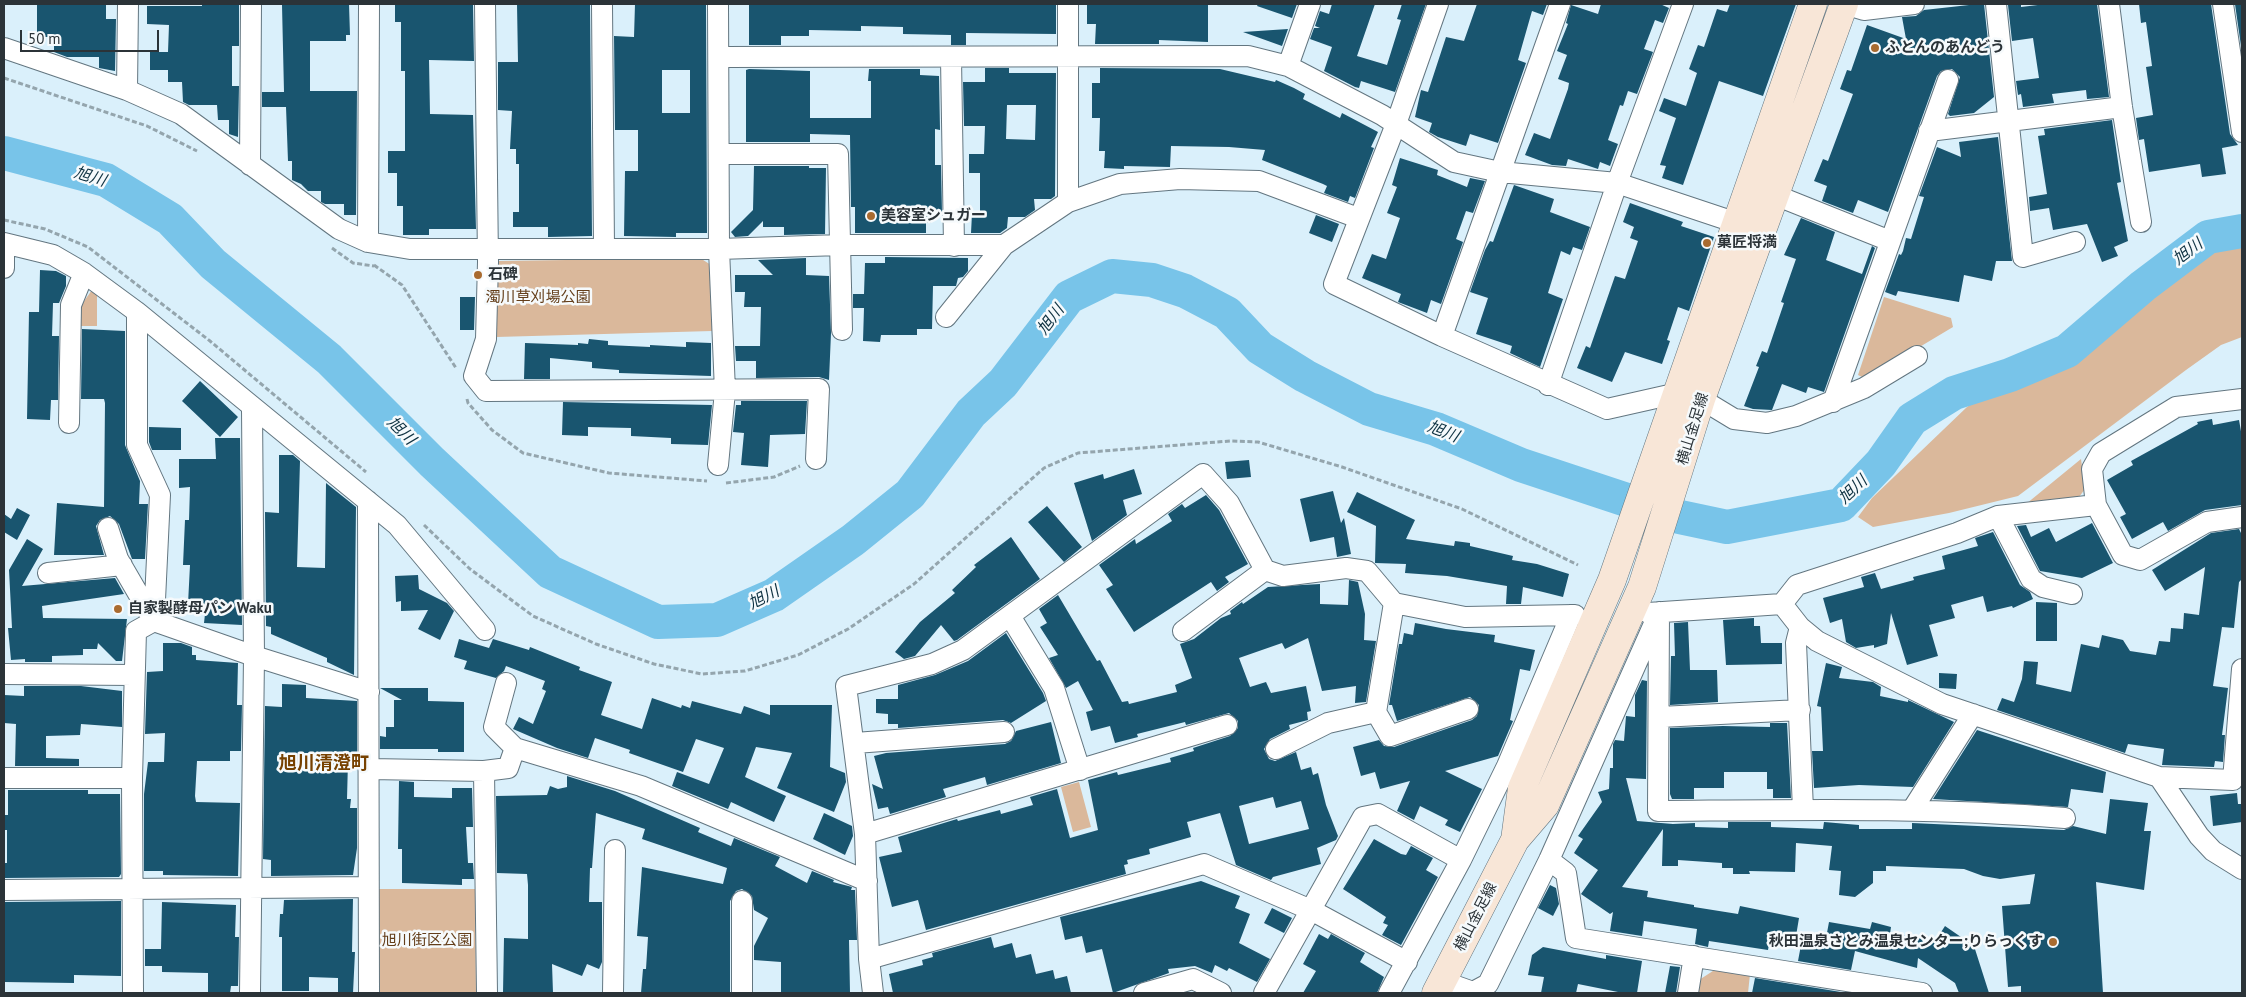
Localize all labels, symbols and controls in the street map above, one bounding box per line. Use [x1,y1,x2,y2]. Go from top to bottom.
scale bar [22,20,161,52]
text: 50 m [28,29,61,48]
place label: ふとんのあんどう [1885,39,2005,57]
marker: ふとんのあんどう [1869,42,1881,54]
water label: 旭川 [72,163,108,191]
place label: 美容室シュガー [881,207,986,225]
marker: 美容室シュガー [865,210,877,222]
place label: 菓匠将満 [1717,234,1777,252]
water label: 旭川 [2169,235,2207,269]
marker: 菓匠将満 [1701,237,1713,249]
place label: 石碑 [488,266,518,284]
marker: 石碑 [472,269,484,281]
park label: 濁川草刈場公園 [486,289,590,307]
water label: 旭川 [1034,301,1068,339]
street label: 横山金足線 [1673,391,1713,467]
water label: 旭川 [383,413,419,449]
water label: 旭川 [1425,417,1461,447]
water label: 旭川 [1835,472,1871,508]
water label: 旭川 [745,582,783,614]
place label: 自家製酵母パン Waku [128,600,272,618]
marker: 自家製酵母パン Waku [112,603,124,615]
district label: 旭川清澄町 [279,753,369,775]
street label: 横山金足線 [1451,880,1501,954]
park label: 旭川街区公園 [382,932,472,950]
place label: 秋田温泉さとみ温泉センター;りらっくす [1769,933,2043,951]
marker: 秋田温泉さとみ温泉センター;りらっくす [2047,936,2059,948]

